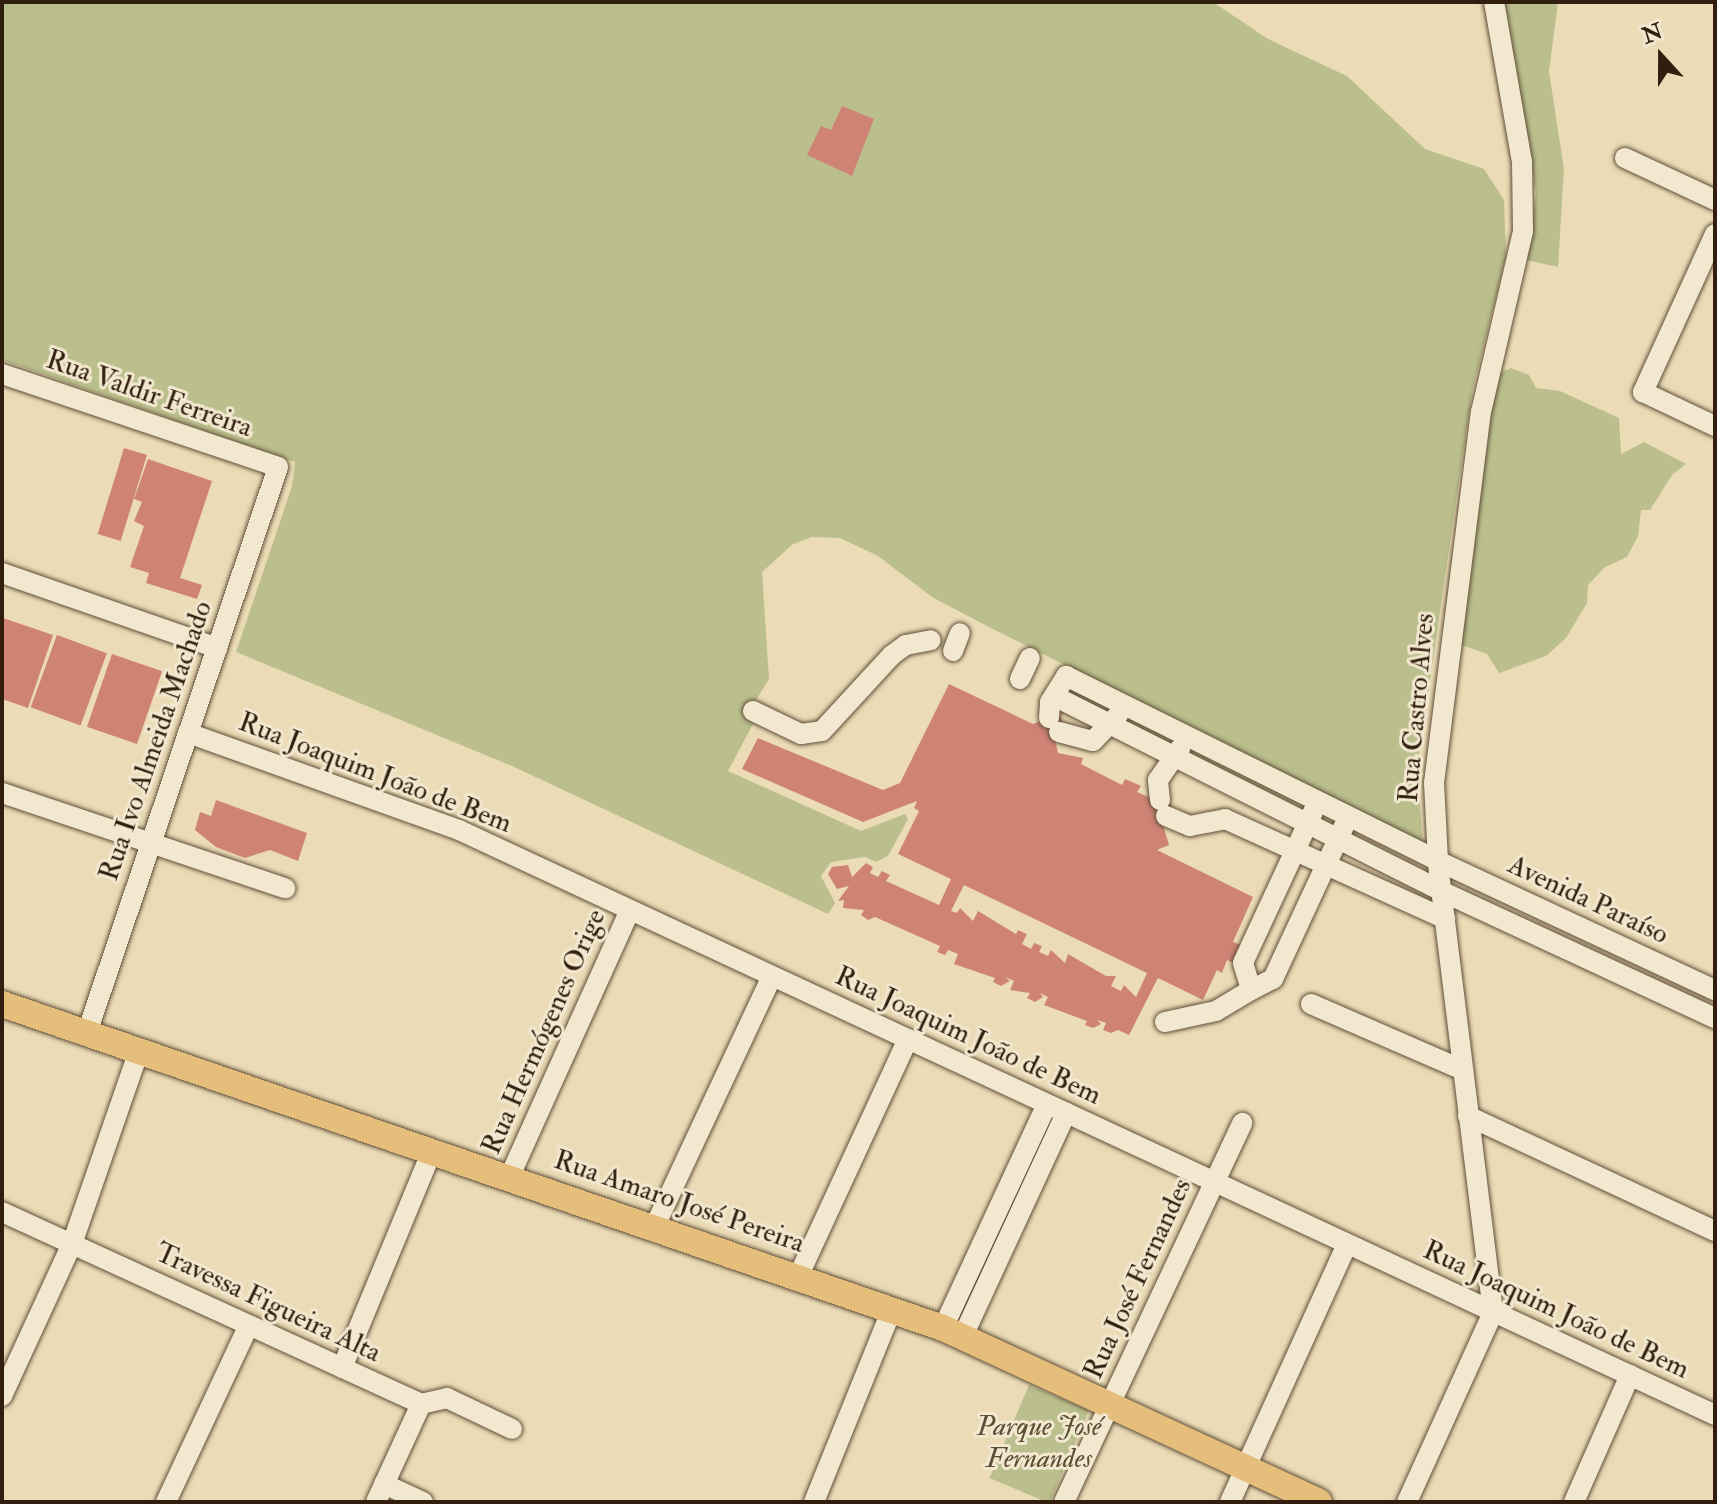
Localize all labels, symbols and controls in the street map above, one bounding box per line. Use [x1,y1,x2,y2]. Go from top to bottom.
north arrow [1621,16,1701,96]
text: N [1638,17,1667,50]
street label: Rua Valdir Ferreira [42,343,256,445]
street label: Rua Ivo Almeida Machado [92,597,220,885]
street label: Rua Castro Alves [1392,612,1442,804]
street label: Rua Joaquim João de Bem [234,705,516,841]
street label: Avenida Paraíso [1502,848,1674,952]
street label: Rua Hermógenes Orige [475,904,613,1160]
street label: Rua Joaquim João de Bem [830,960,1106,1112]
street label: Rua Amaro José Pereira [549,1143,809,1261]
street label: Rua José Fernandes [1077,1173,1199,1385]
street label: Rua Joaquim João de Bem [1418,1234,1694,1386]
street label: Travessa Figueira Alta [150,1236,386,1370]
park label: Parque José Fernandes [977,1410,1101,1476]

